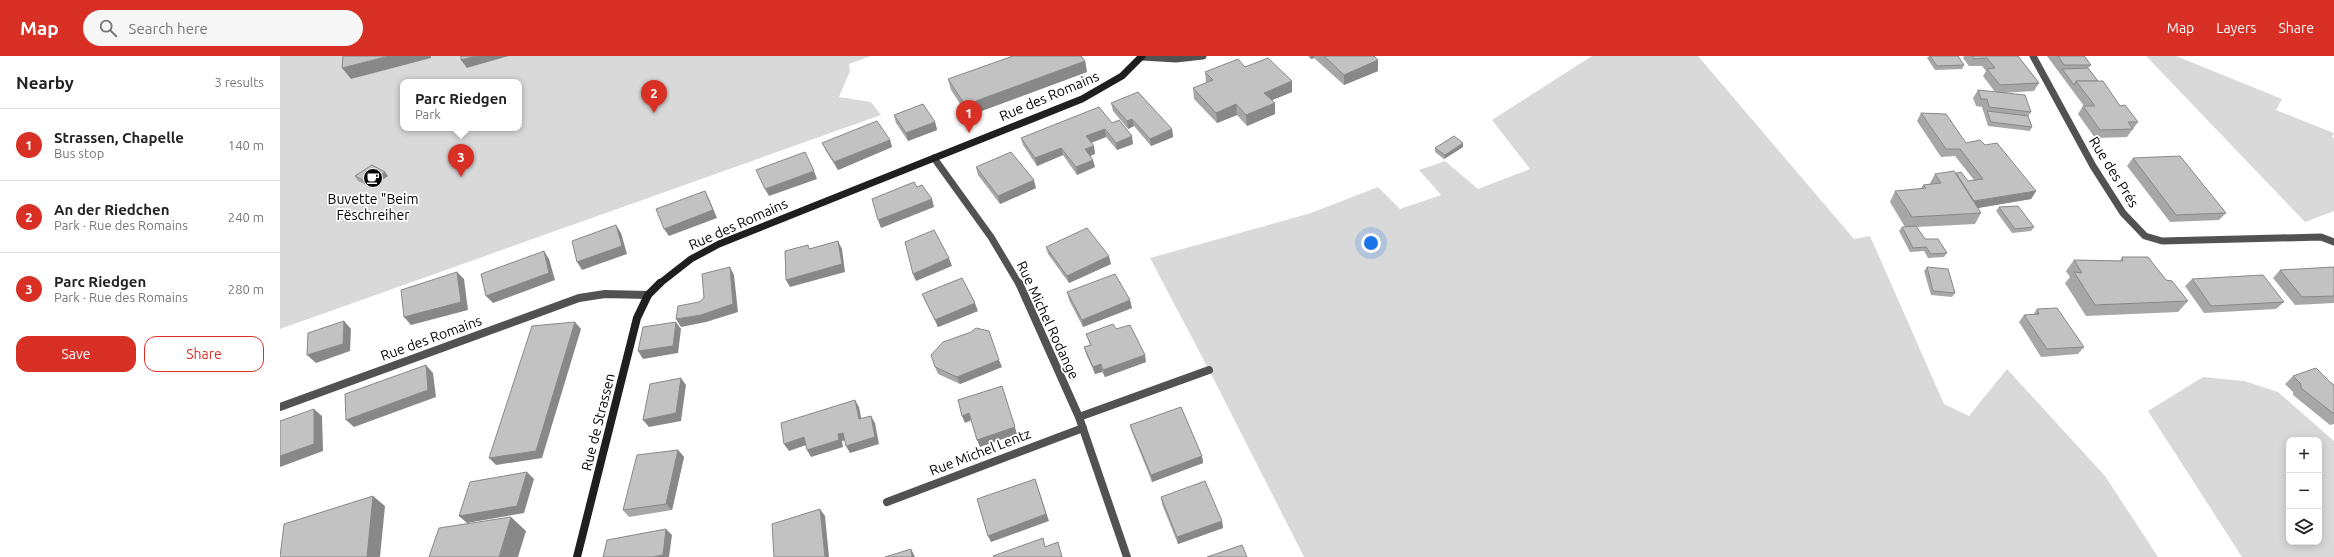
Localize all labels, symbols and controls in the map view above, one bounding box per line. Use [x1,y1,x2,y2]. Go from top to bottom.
search box [83,10,363,46]
text: Map [20,17,59,39]
icon: search [97,17,119,39]
text: Search here [129,20,208,37]
text: Map [2167,20,2194,36]
text: Layers [2216,20,2256,36]
text: Share [2278,20,2314,36]
street label: Rue des Romains [997,68,1101,124]
text: Nearby [16,73,74,92]
text: 3 results [214,75,264,89]
popup [400,79,522,131]
pin: 2 [641,80,667,113]
text: Parc Riedgen [415,90,507,107]
pin: 1 [956,100,982,133]
text: Park [415,107,441,121]
text: Strassen, Chapelle [54,129,184,146]
street label: Rue des Prés [2086,134,2142,210]
text: 1 [25,138,33,152]
text: 140 m [228,138,264,152]
pin: 3 [448,144,474,177]
text: Bus stop [54,146,104,160]
cafe icon: Buvette "Beim Fëschreiher [362,167,384,189]
place label: Buvette "Beim Fëschreiher [328,191,419,223]
street label: Rue des Romains [686,195,790,253]
text: An der Riedchen [54,201,169,218]
text: 2 [25,210,33,224]
text: 240 m [228,210,264,224]
text: Park · Rue des Romains [54,218,188,232]
your location [1361,233,1381,253]
street label: Rue Michel Rodange [1014,258,1082,382]
text: Parc Riedgen [54,273,146,290]
text: 3 [25,282,33,296]
text: 280 m [228,282,264,296]
text: Park · Rue des Romains [54,290,188,304]
street label: Rue des Romains [378,312,484,364]
button: Save [16,336,136,372]
button: Share [144,336,264,372]
street label: Rue de Strassen [578,372,618,472]
street label: Rue Michel Lentz [927,425,1033,479]
map controls [2286,437,2322,545]
button: + [2286,437,2322,473]
button: − [2286,473,2322,509]
button: layers [2286,509,2322,545]

